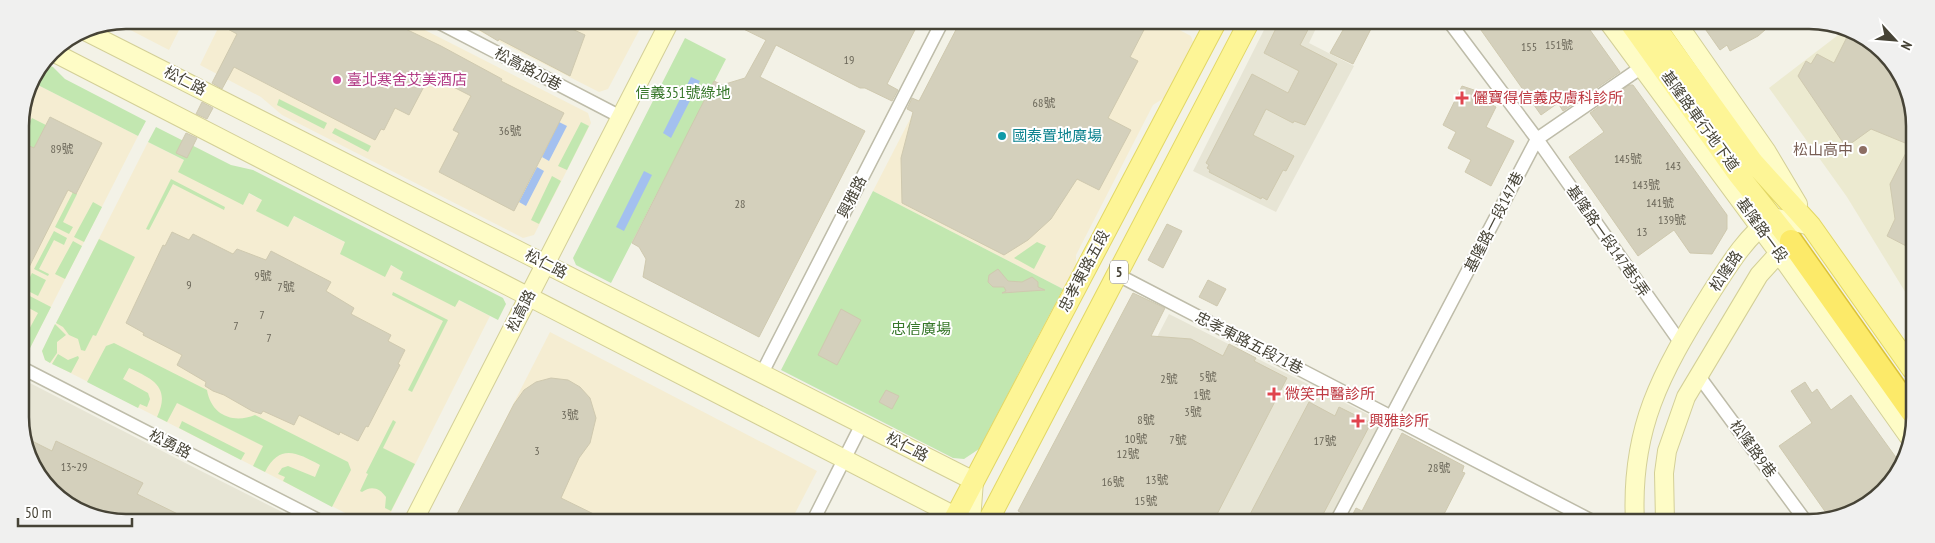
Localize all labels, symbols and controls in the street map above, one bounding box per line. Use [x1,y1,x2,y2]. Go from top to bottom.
north arrow [1870,15,1920,65]
house number: 151號 [1545,37,1573,52]
text: N [1897,38,1916,53]
house number: 155 [1521,39,1537,54]
street label: 松高路20巷 [491,43,565,94]
house number: 19 [844,52,854,67]
street label: 松仁路 [161,62,210,99]
street label: 基隆路車行地下道 [1657,67,1743,175]
place label: 臺北寒舍艾美酒店 [347,70,467,89]
marker: 臺北寒舍艾美酒店 [331,74,343,86]
park label: 信義351號綠地 [635,83,731,102]
place label: 儷寶得信義皮膚科診所 [1473,88,1623,107]
marker: 儷寶得信義皮膚科診所 [1455,91,1469,105]
house number: 68號 [1033,95,1055,110]
house number: 36號 [499,123,521,138]
place label: 國泰置地廣場 [1012,126,1102,145]
marker: 國泰置地廣場 [996,130,1008,142]
place label: 松山高中 [1793,140,1853,159]
house number: 89號 [51,141,73,156]
marker: 松山高中 [1857,144,1869,156]
house number: 145號 [1614,151,1642,166]
house number: 143 [1665,158,1681,173]
street label: 基隆路一段147巷 [1460,168,1527,275]
street label: 興雅路 [833,172,870,221]
house number: 143號 [1632,177,1660,192]
street label: 基隆路一段147巷5弄 [1563,181,1654,300]
street label: 基隆路一段 [1733,194,1792,266]
house number: 141號 [1646,195,1674,210]
house number: 28 [735,196,745,211]
house number: 139號 [1658,212,1686,227]
house number: 13 [1637,224,1647,239]
street label: 忠孝東路五段 [1054,227,1113,315]
street label: 松仁路 [522,245,571,282]
street label: 松隆路 [1705,247,1746,295]
road number: 5 [1110,260,1128,284]
house number: 9號 [254,268,272,283]
house number: 9 [186,277,192,292]
house number: 7號 [277,279,295,294]
street label: 松高路 [502,286,539,335]
house number: 7 [259,307,265,322]
street label: 忠孝東路五段71巷 [1192,307,1306,378]
house number: 7 [233,318,239,333]
park label: 忠信廣場 [891,319,951,338]
house number: 7 [266,330,272,345]
house number: 5號 [1199,369,1217,384]
house number: 2號 [1160,371,1178,386]
place label: 微笑中醫診所 [1285,384,1375,403]
house number: 1號 [1193,387,1211,402]
marker: 微笑中醫診所 [1267,387,1281,401]
house number: 3號 [1184,404,1202,419]
house number: 3號 [561,407,579,422]
place label: 興雅診所 [1369,411,1429,430]
house number: 8號 [1137,412,1155,427]
marker: 興雅診所 [1351,414,1365,428]
street label: 松隆路9巷 [1726,416,1781,481]
street label: 松勇路 [146,425,195,462]
street label: 松仁路 [883,428,932,465]
house number: 10號 [1125,431,1147,446]
house number: 7號 [1169,432,1187,447]
house number: 17號 [1314,433,1336,448]
house number: 3 [534,443,540,458]
house number: 12號 [1117,446,1139,461]
house number: 13~29 [61,459,87,474]
house number: 28號 [1428,460,1450,475]
house number: 13號 [1146,472,1168,487]
house number: 16號 [1102,474,1124,489]
house number: 15號 [1135,493,1157,508]
scale bar [18,496,131,528]
text: 50 m [25,503,51,522]

